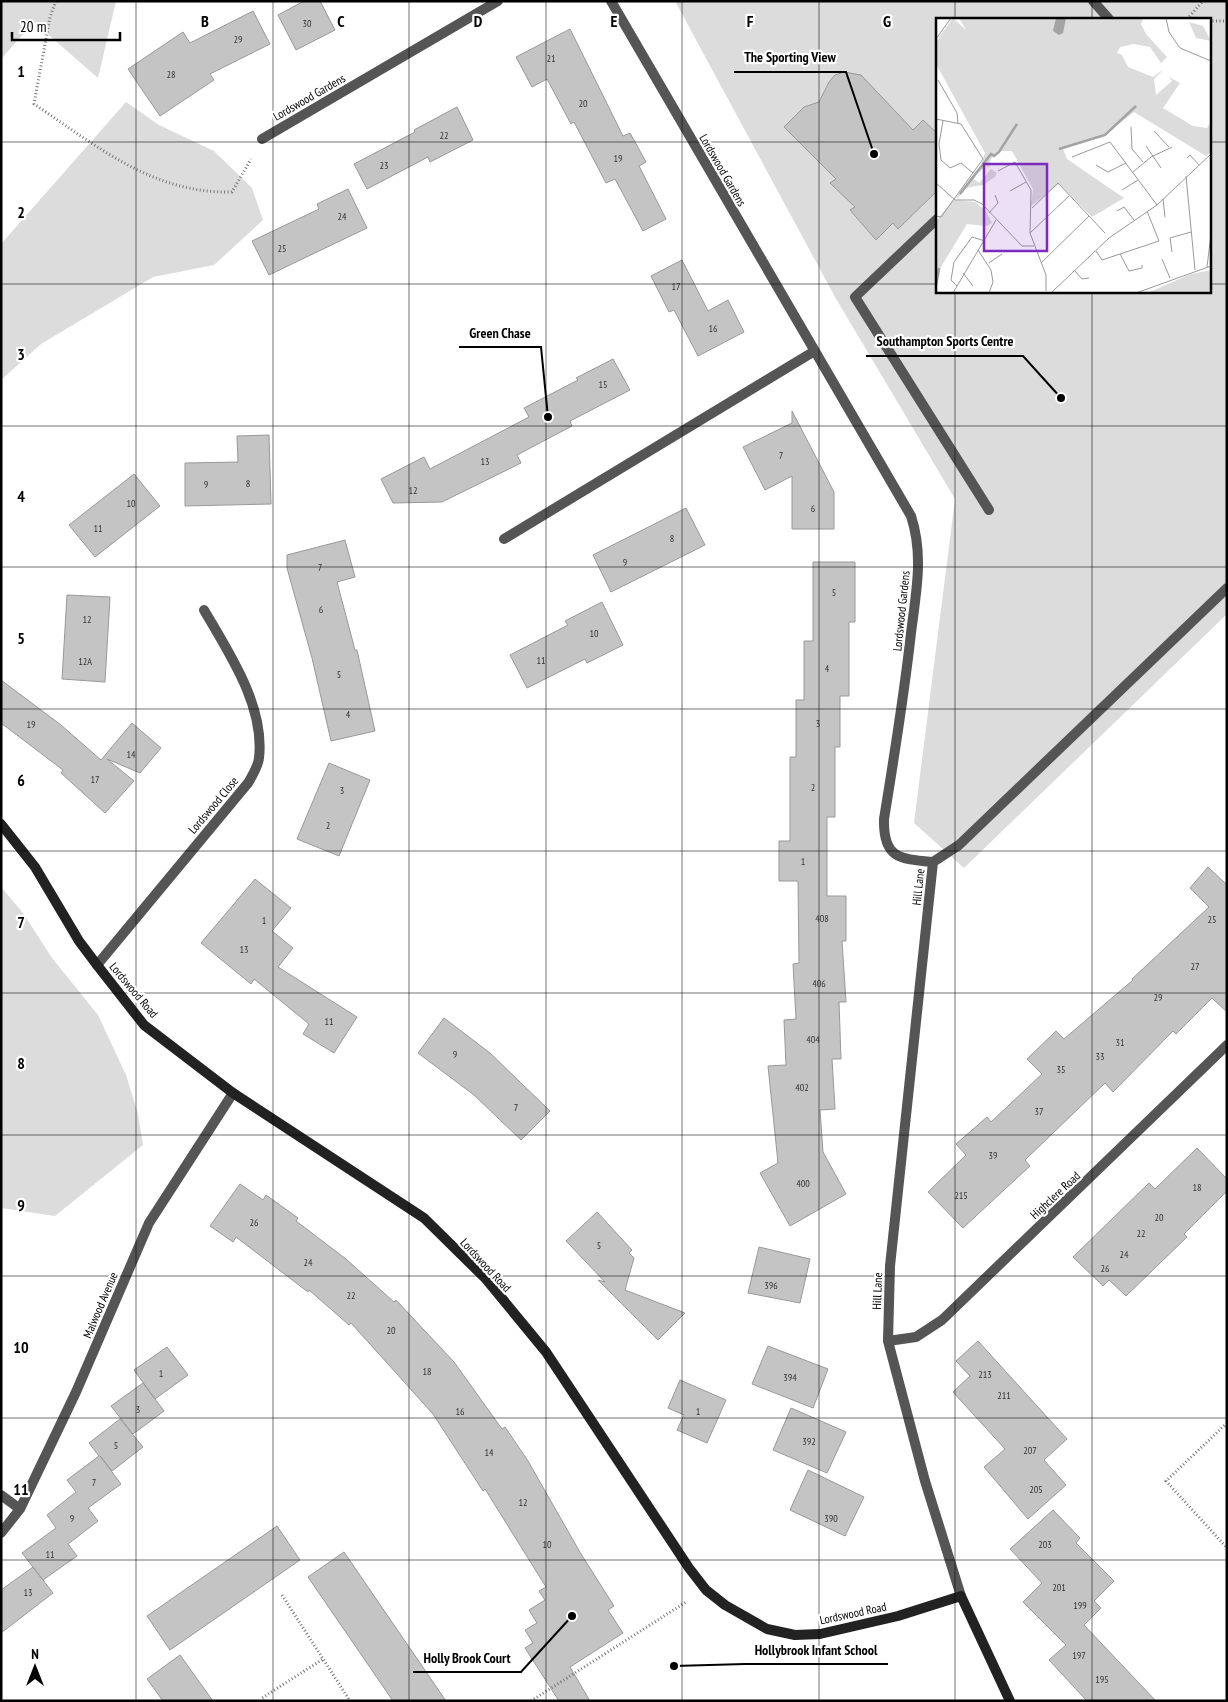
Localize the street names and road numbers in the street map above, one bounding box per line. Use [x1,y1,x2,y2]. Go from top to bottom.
street label: Lordswood Gardens [270,70,348,124]
street label: Lordswood Gardens [696,131,750,209]
street label: Lordswood Gardens [889,570,913,652]
street label: Lordswood Close [185,773,241,837]
street label: Hill Lane [909,868,927,906]
street label: Lordswood Road [106,959,162,1021]
street label: Highclere Road [1027,1168,1083,1222]
street label: Lordswood Road [457,1235,515,1295]
street label: Malwood Avenue [79,1270,121,1340]
street label: Hill Lane [869,1272,885,1310]
street label: Lordswood Road [818,1599,888,1627]

